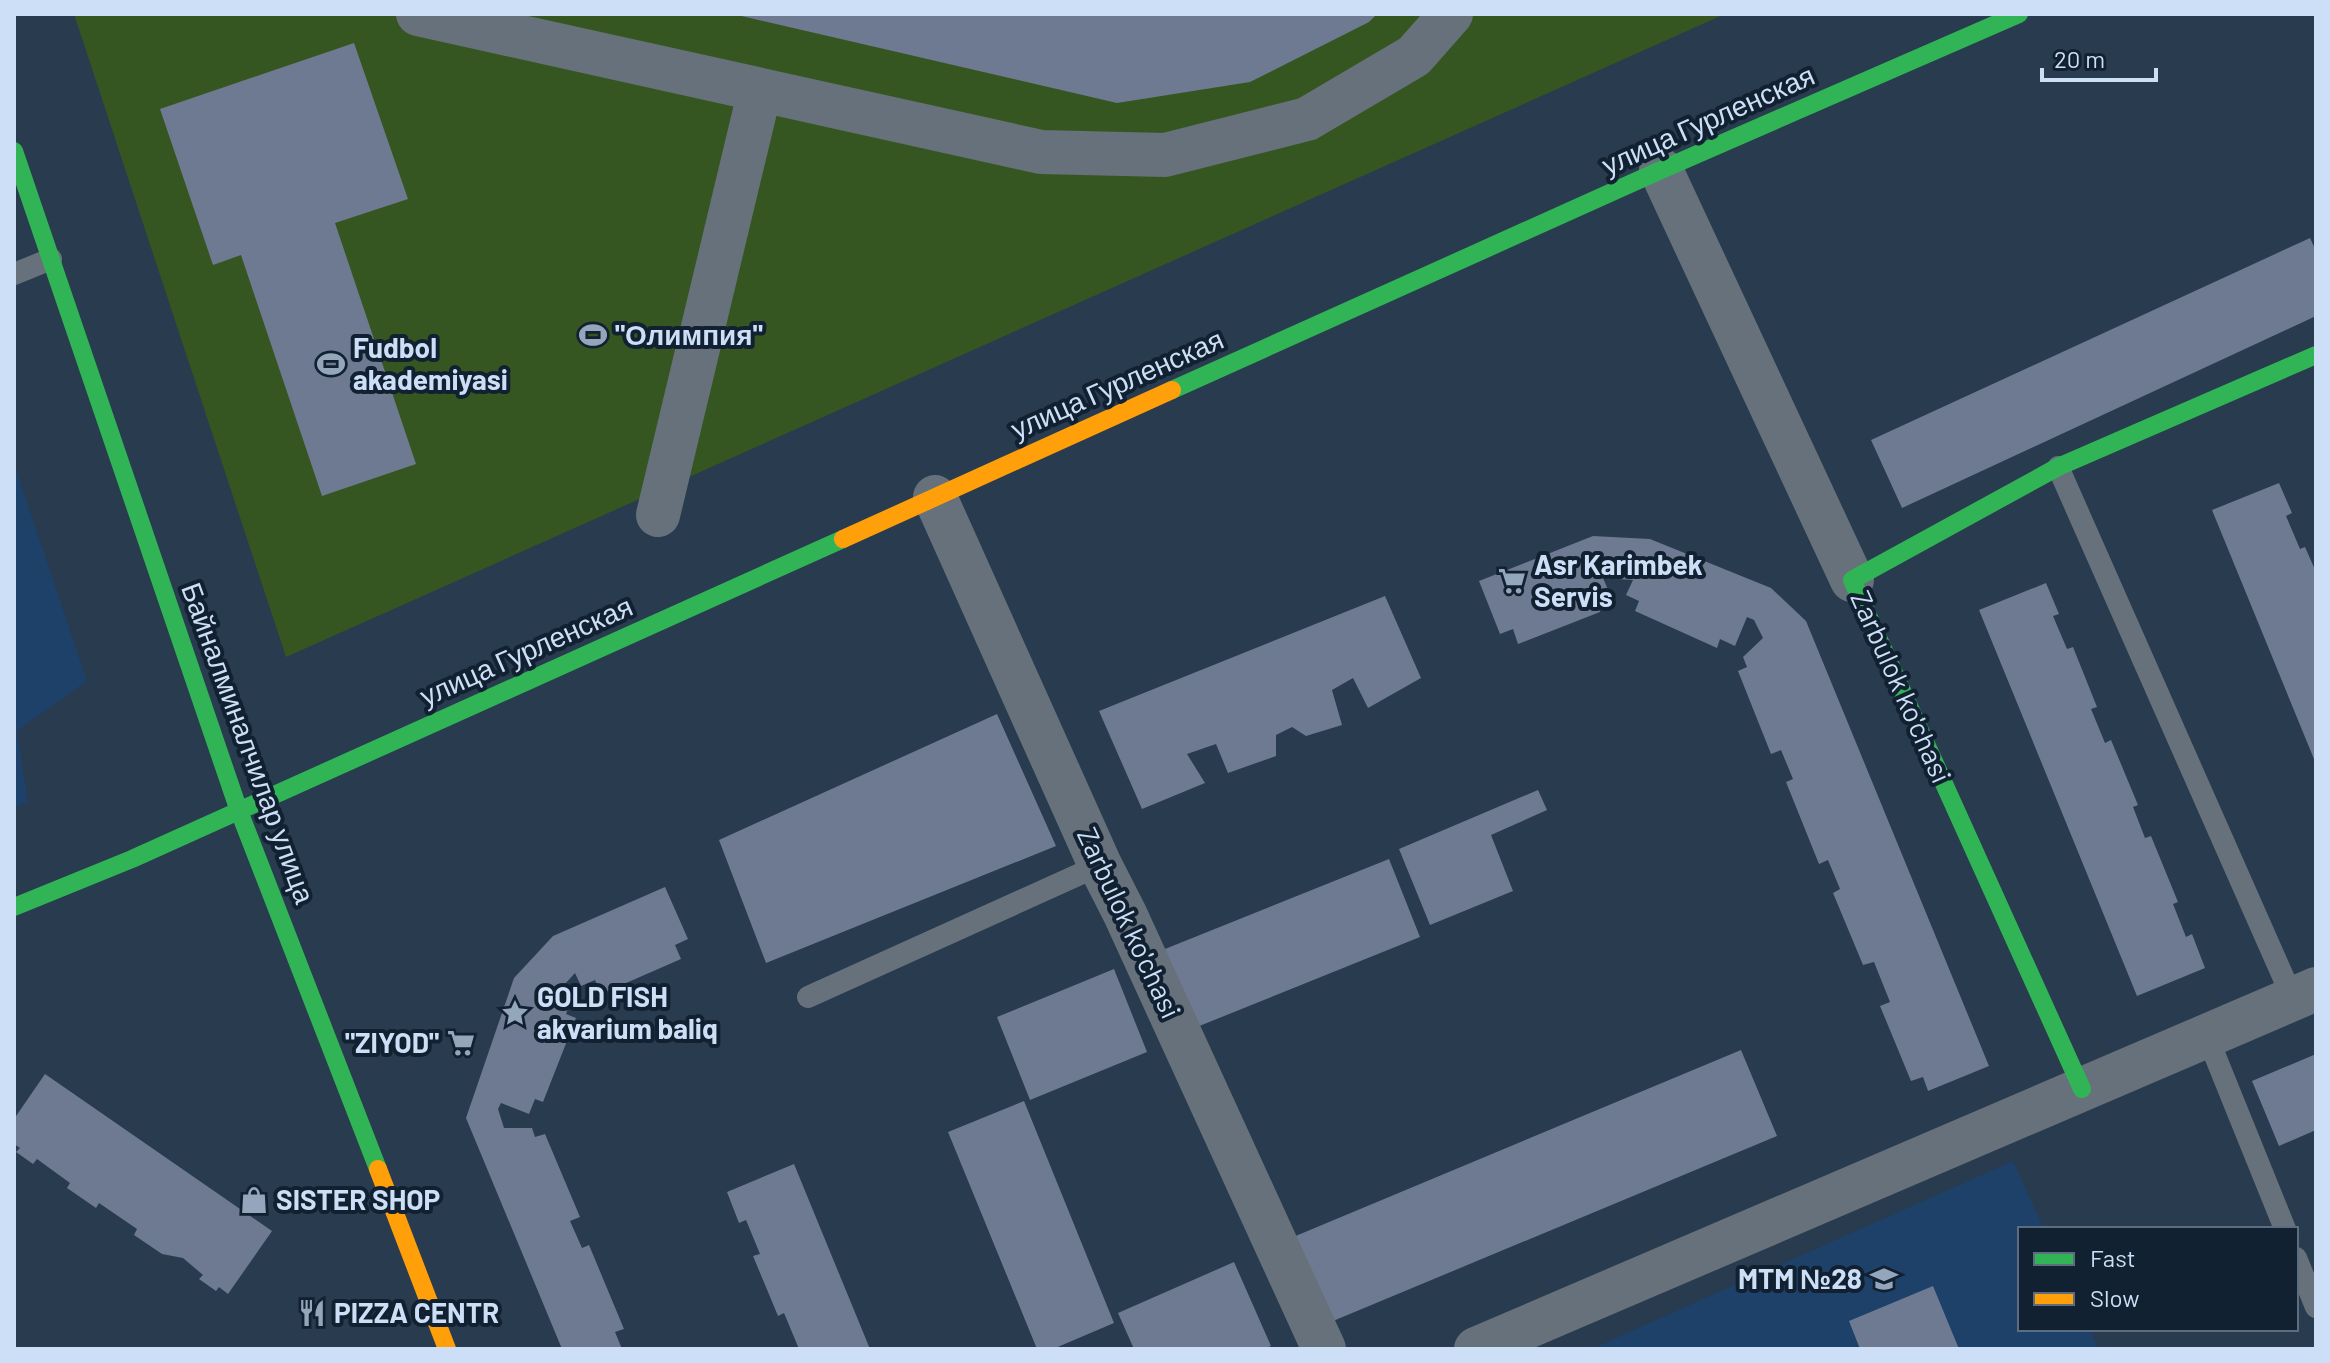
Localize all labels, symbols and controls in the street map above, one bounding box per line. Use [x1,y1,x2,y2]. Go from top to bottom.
scale bar [2042,32,2156,82]
text: 20 m [2054,44,2105,73]
street label: улица Гурленская [1596,57,1819,181]
place label: "Олимпия" [615,317,763,351]
sports icon: "Олимпия" [578,320,608,350]
street label: улица Гурленская [1005,321,1228,445]
place label: Fudbol akademiyasi [353,330,508,396]
sports icon: Fudbol akademiyasi [316,349,346,379]
place label: Asr Karimbek Servis [1534,547,1703,613]
supermarket icon: Asr Karimbek Servis [1497,566,1527,596]
street label: Байналминалчилар улица [175,578,323,908]
street label: Zarbulok ko'chasi [1844,585,1959,788]
street label: улица Гурленская [414,588,637,712]
street label: Zarbulok ko'chasi [1071,822,1189,1023]
place label: GOLD FISH akvarium baliq [537,979,718,1045]
place icon: GOLD FISH akvarium baliq [500,998,530,1028]
place label: "ZIYOD" [345,1025,439,1059]
supermarket icon: "ZIYOD" [446,1028,476,1058]
place label: SISTER SHOP [276,1182,440,1216]
shop icon: SISTER SHOP [239,1185,269,1215]
legend [2018,1227,2298,1331]
text: Fast [2090,1243,2135,1272]
place label: MTM №28 [1738,1261,1862,1295]
school or university icon: MTM №28 [1869,1264,1899,1294]
text: Slow [2090,1283,2139,1312]
place label: PIZZA CENTR [334,1295,499,1329]
restaurant icon: PIZZA CENTR [297,1298,327,1328]

